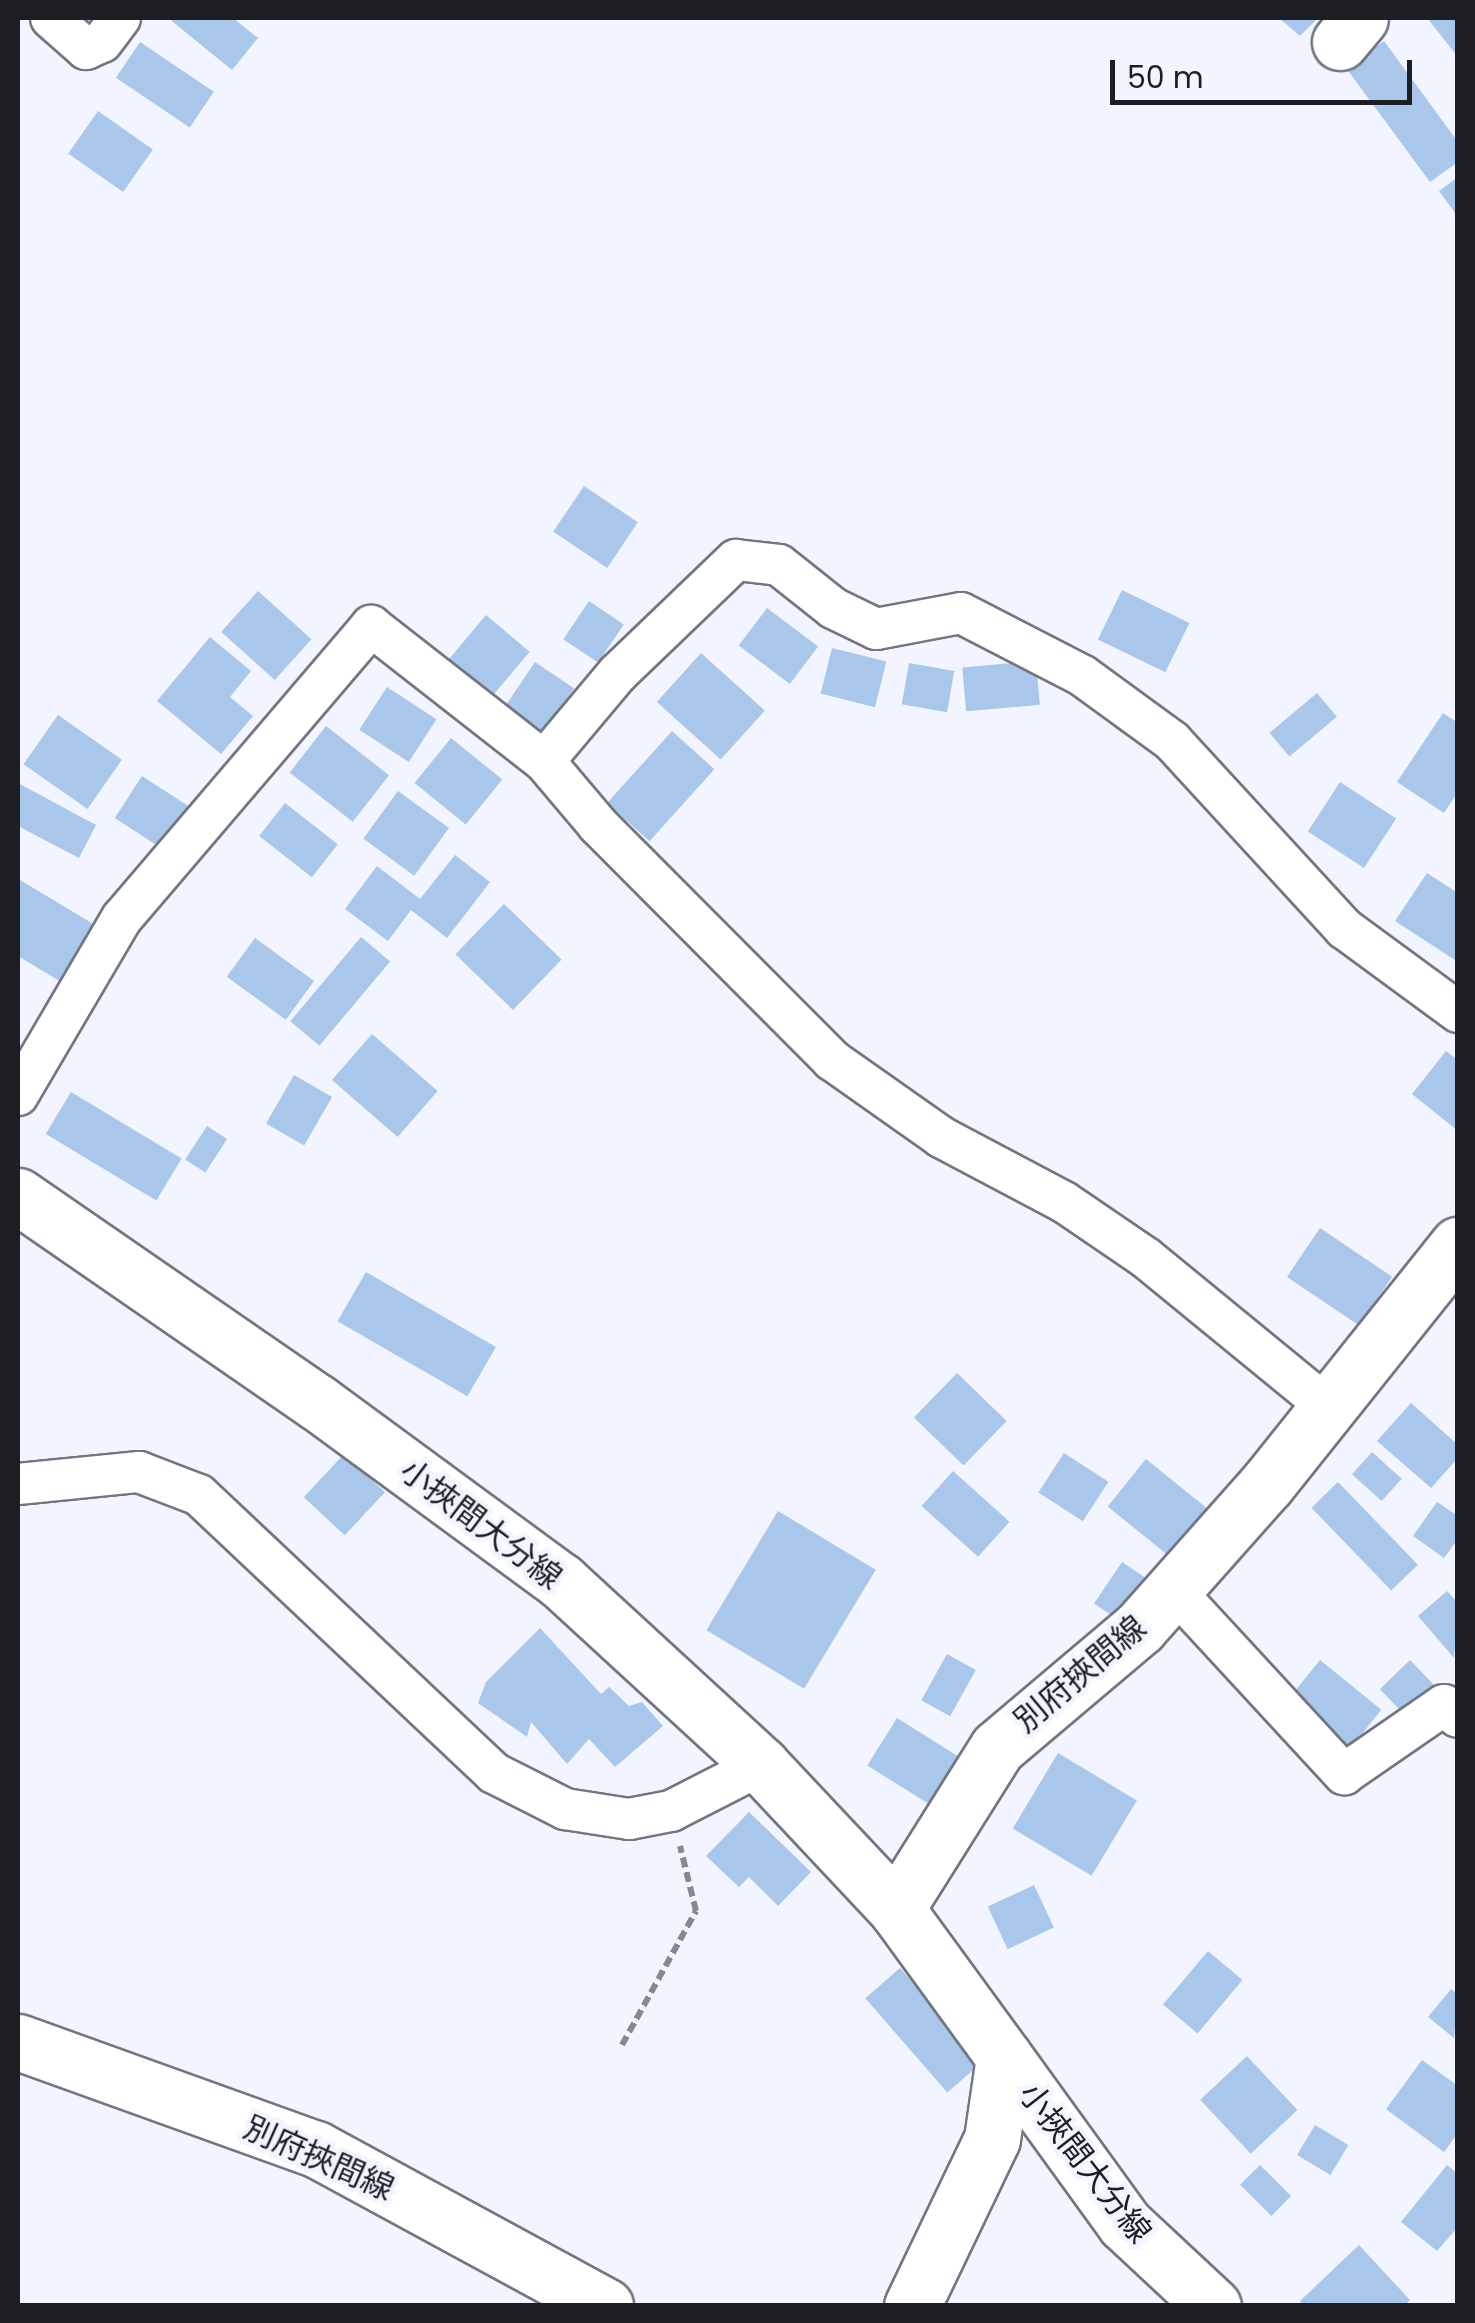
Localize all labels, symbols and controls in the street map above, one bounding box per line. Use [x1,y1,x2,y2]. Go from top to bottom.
scale bar [1115,40,1418,102]
text: 50 m [1127,56,1204,99]
street label: 小挾間大分線 [393,1451,569,1597]
street label: 別府挾間線 [1006,1608,1154,1740]
street label: 小挾間大分線 [1011,2076,1159,2250]
street label: 別府挾間線 [238,2108,400,2208]

